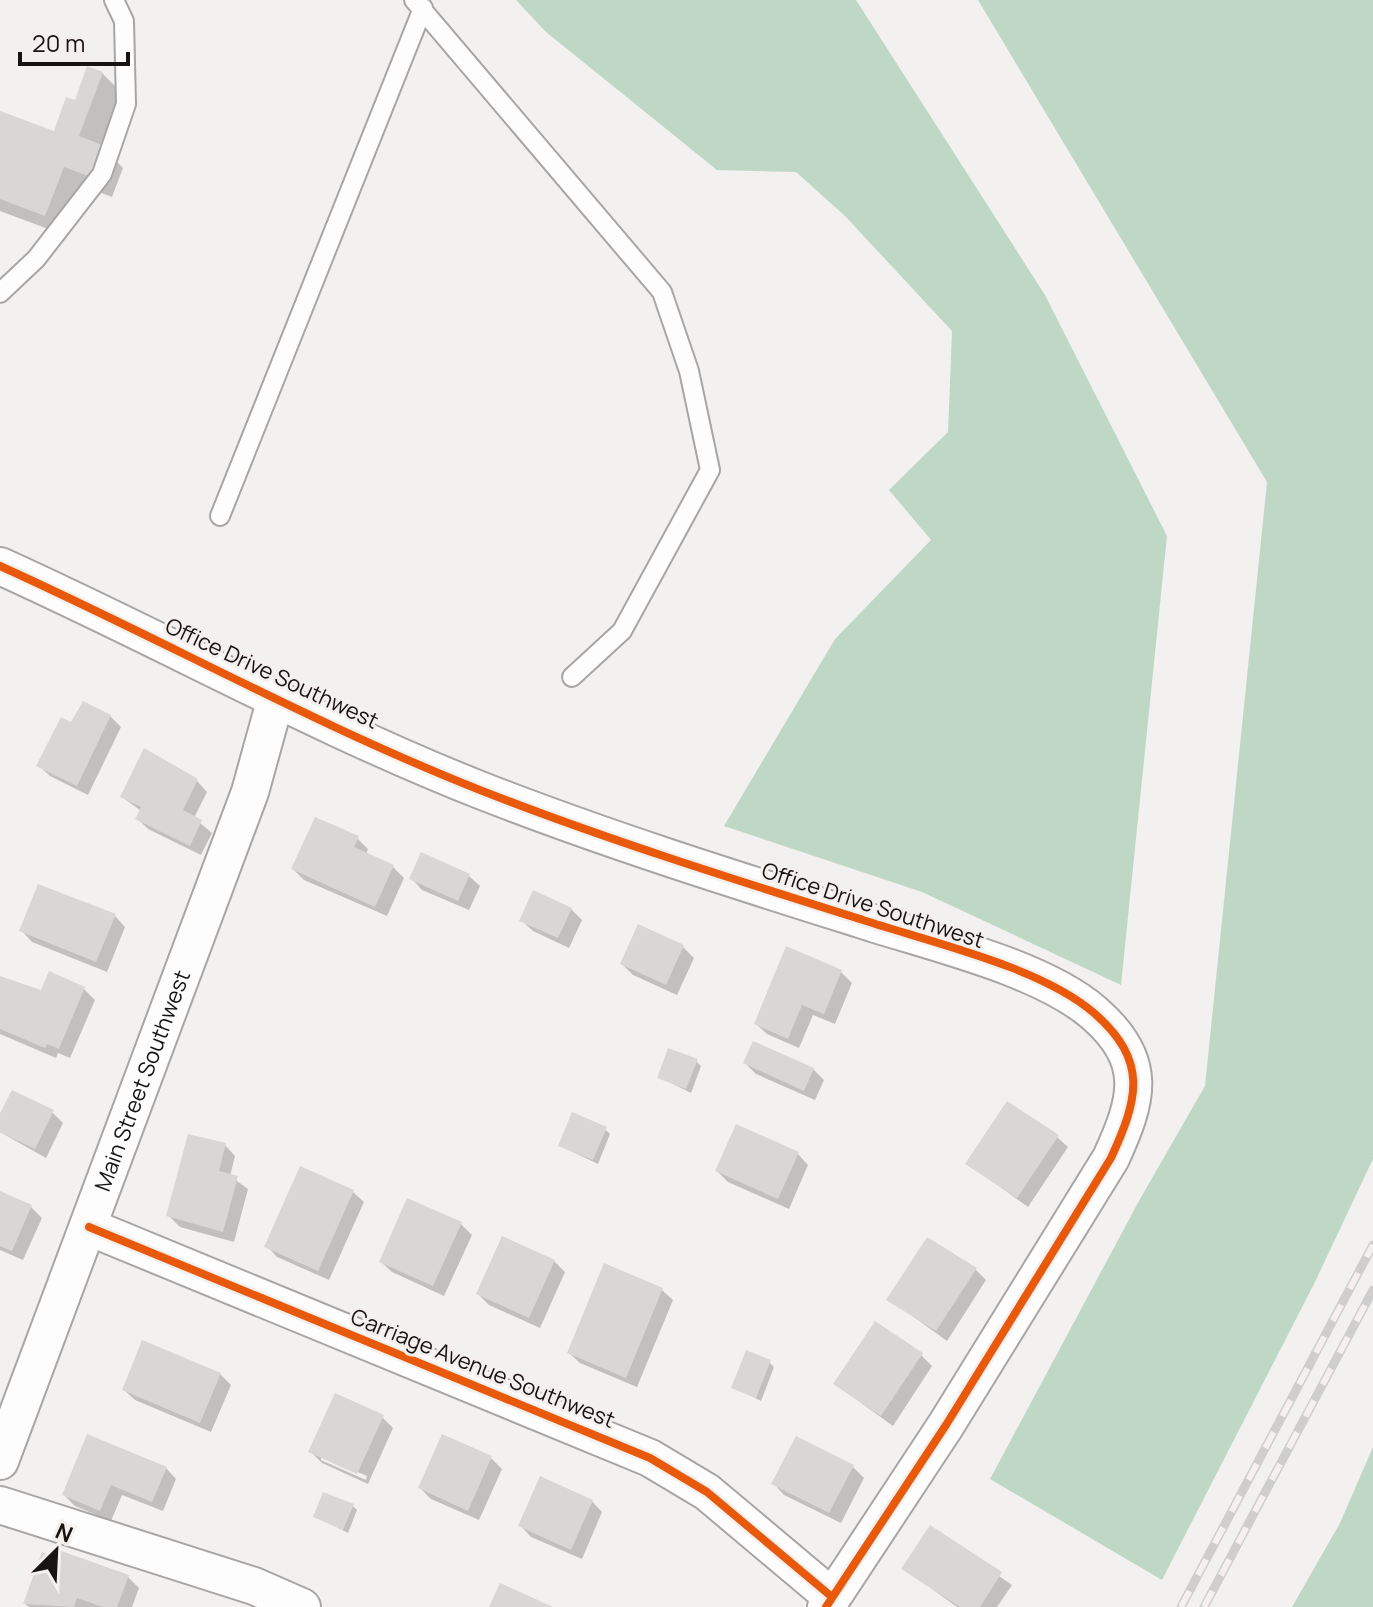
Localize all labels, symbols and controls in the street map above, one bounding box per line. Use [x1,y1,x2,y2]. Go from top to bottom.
scale bar [20,16,128,66]
text: 20 m [32,26,85,59]
street label: Office Drive Southwest [160,610,384,736]
street label: Office Drive Southwest [758,855,988,955]
street label: Main Street Southwest [87,966,197,1195]
street label: Carriage Avenue Southwest [346,1301,620,1435]
north arrow [16,1511,96,1591]
text: N [51,1516,77,1550]

